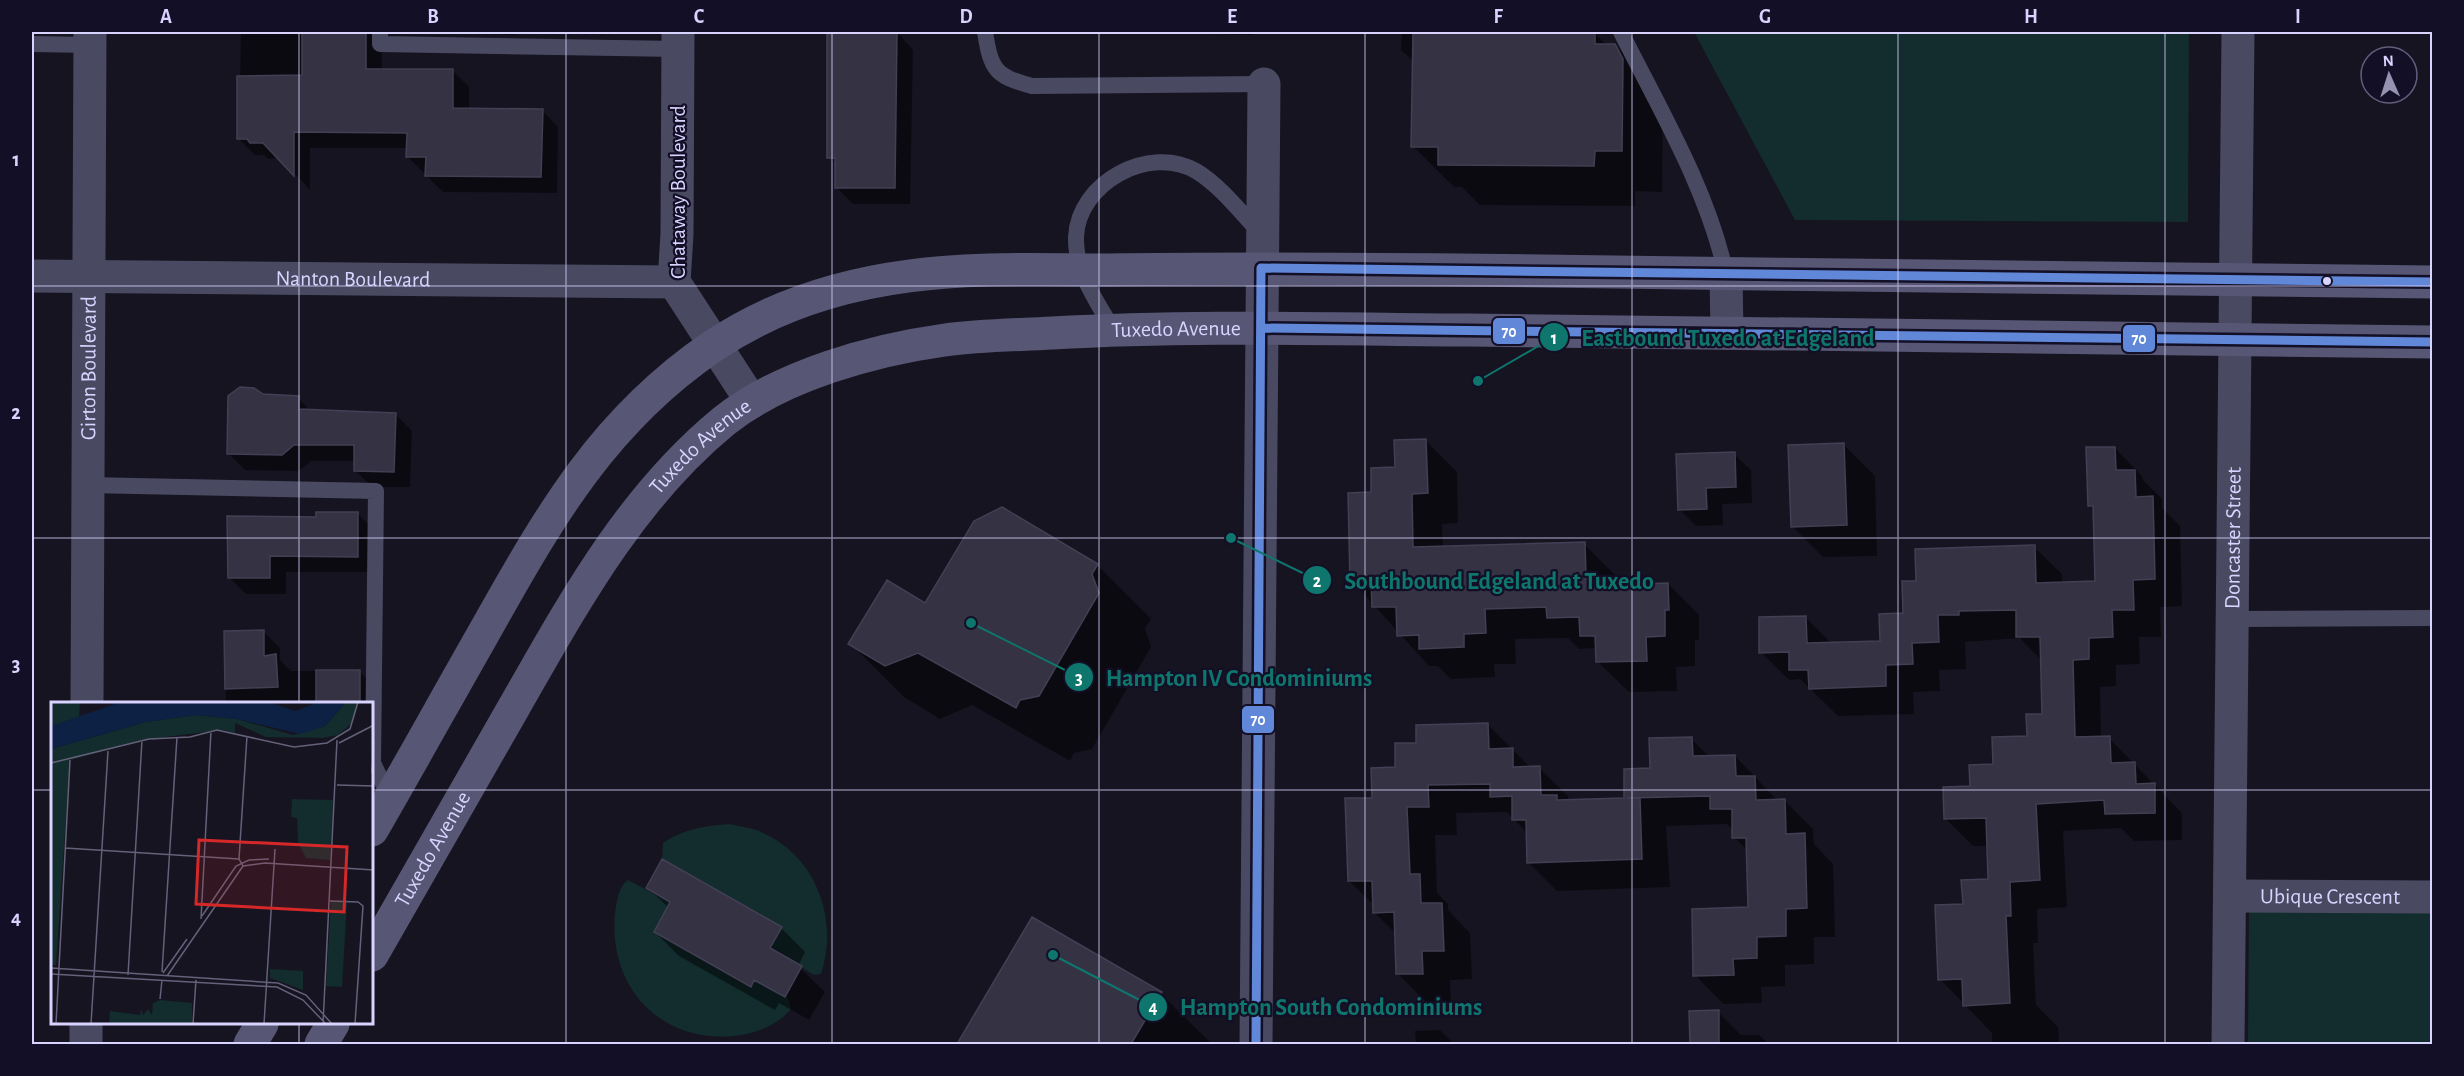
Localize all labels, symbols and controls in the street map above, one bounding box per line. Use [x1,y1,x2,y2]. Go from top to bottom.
text: A [160,7,172,27]
text: B [427,7,439,27]
text: C [694,7,705,27]
text: D [959,7,973,27]
text: E [1227,7,1237,27]
text: F [1493,7,1503,27]
text: G [1759,7,1771,27]
text: H [2024,7,2038,27]
text: I [2295,7,2301,27]
north arrow [2359,45,2419,105]
text: N [2382,53,2394,69]
street label: Chataway Boulevard [667,105,689,279]
text: 1 [12,150,20,170]
street label: Nanton Boulevard [275,267,431,291]
unlabelled marker [2321,275,2333,287]
street label: Girton Boulevard [77,296,100,440]
callout: Eastbound Tuxedo at Edgeland [1539,316,1887,358]
street label: Tuxedo Avenue [1111,317,1241,341]
line badge: 70 [1492,317,1526,345]
text: 70 [1501,324,1517,340]
line badge: 70 [2122,324,2156,353]
text: Eastbound Tuxedo at Edgeland [1581,327,1875,351]
text: 1 [1551,330,1557,348]
text: 70 [2131,331,2147,347]
street label: Tuxedo Avenue [645,394,755,498]
text: 2 [11,403,21,423]
street label: Doncaster Street [2221,467,2245,609]
callout: Southbound Edgeland at Tuxedo [1302,559,1665,601]
text: Southbound Edgeland at Tuxedo [1344,570,1654,594]
text: 2 [1313,573,1322,591]
text: 3 [12,655,20,675]
callout: Hampton IV Condominiums [1064,656,1384,698]
text: Hampton IV Condominiums [1106,667,1372,691]
text: 3 [1075,670,1083,688]
inset map [51,702,374,1025]
line badge: 70 [1241,705,1275,734]
text: 70 [1250,712,1266,728]
street label: Tuxedo Avenue [391,787,474,911]
street label: Ubique Crescent [2260,885,2400,908]
text: 4 [11,908,21,928]
callout: Hampton South Condominiums [1138,986,1494,1028]
text: Hampton South Condominiums [1180,996,1482,1020]
text: 4 [1148,999,1158,1017]

